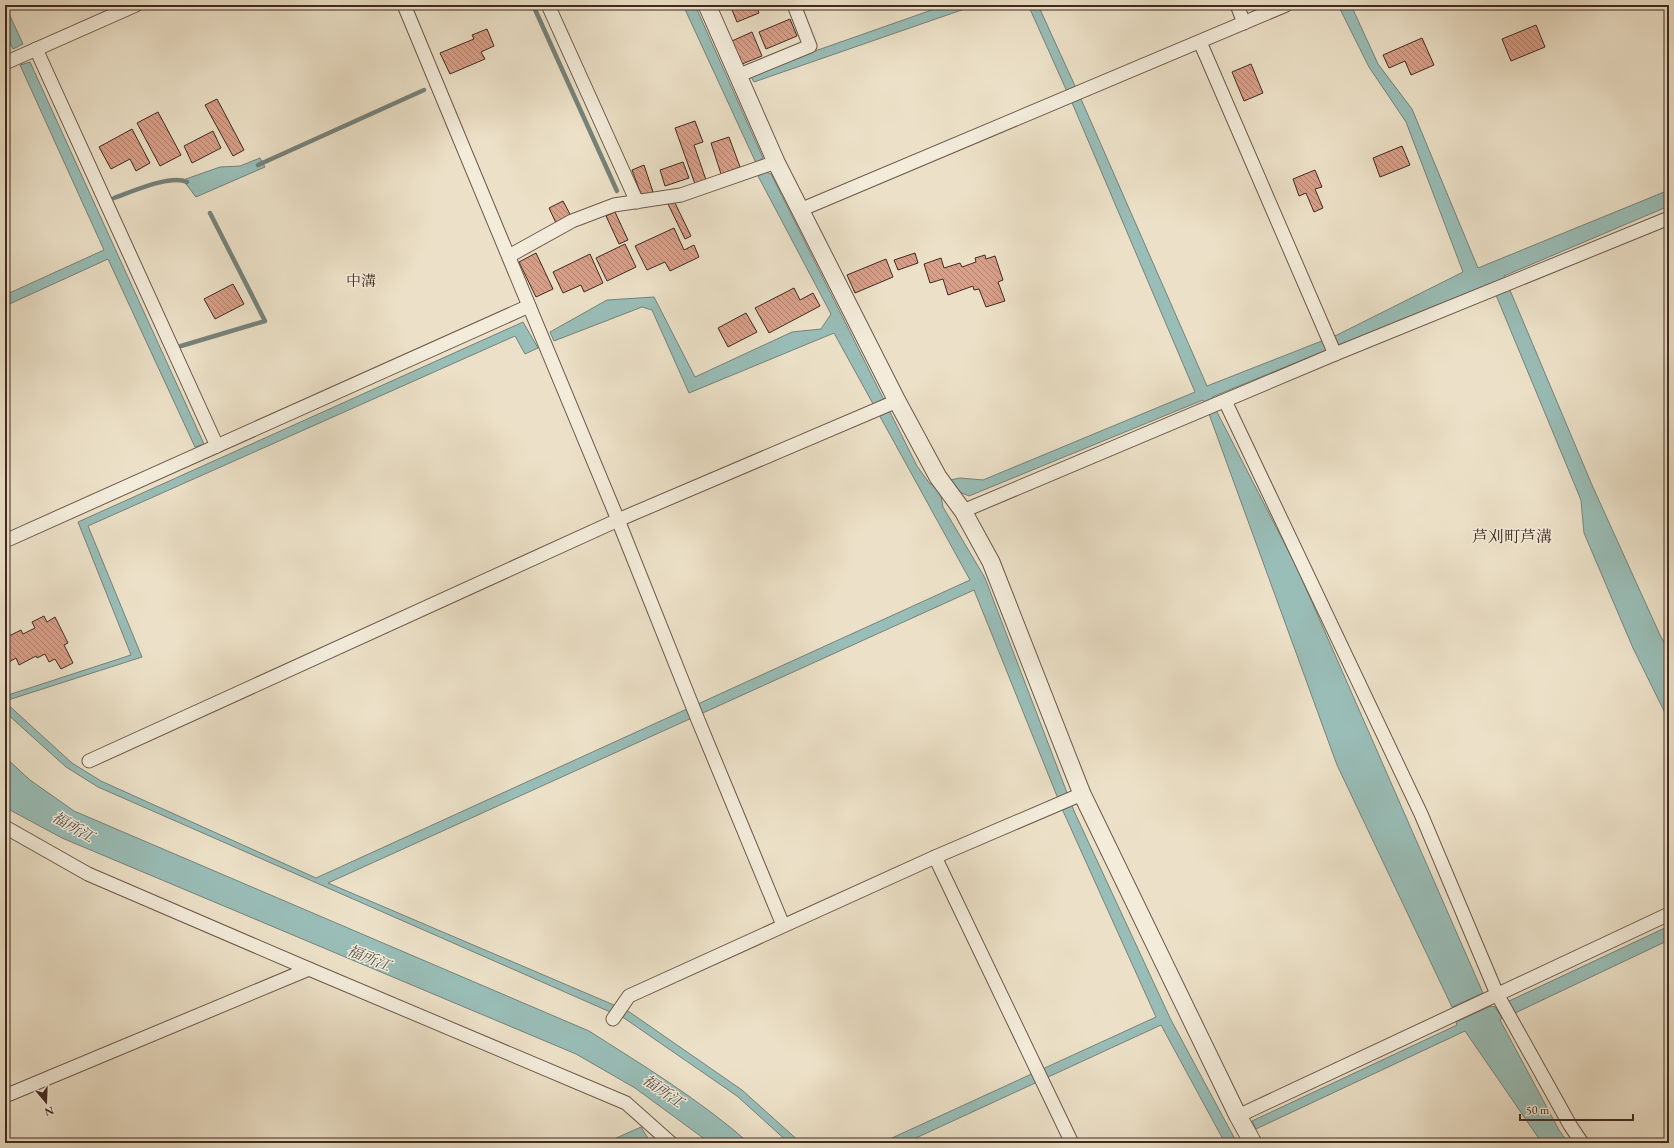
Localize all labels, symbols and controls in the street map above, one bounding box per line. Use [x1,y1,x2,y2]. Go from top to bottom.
district label: 中溝 [346,271,376,290]
district label: 芦刈町芦溝 [1472,526,1552,547]
water label: 福所江 [49,807,99,847]
water label: 福所江 [345,940,395,976]
water label: 福所江 [639,1070,689,1112]
north arrow [26,1082,66,1122]
scale bar [1520,1096,1633,1122]
text: 50 m [1526,1102,1550,1118]
text: N [43,1103,56,1120]

